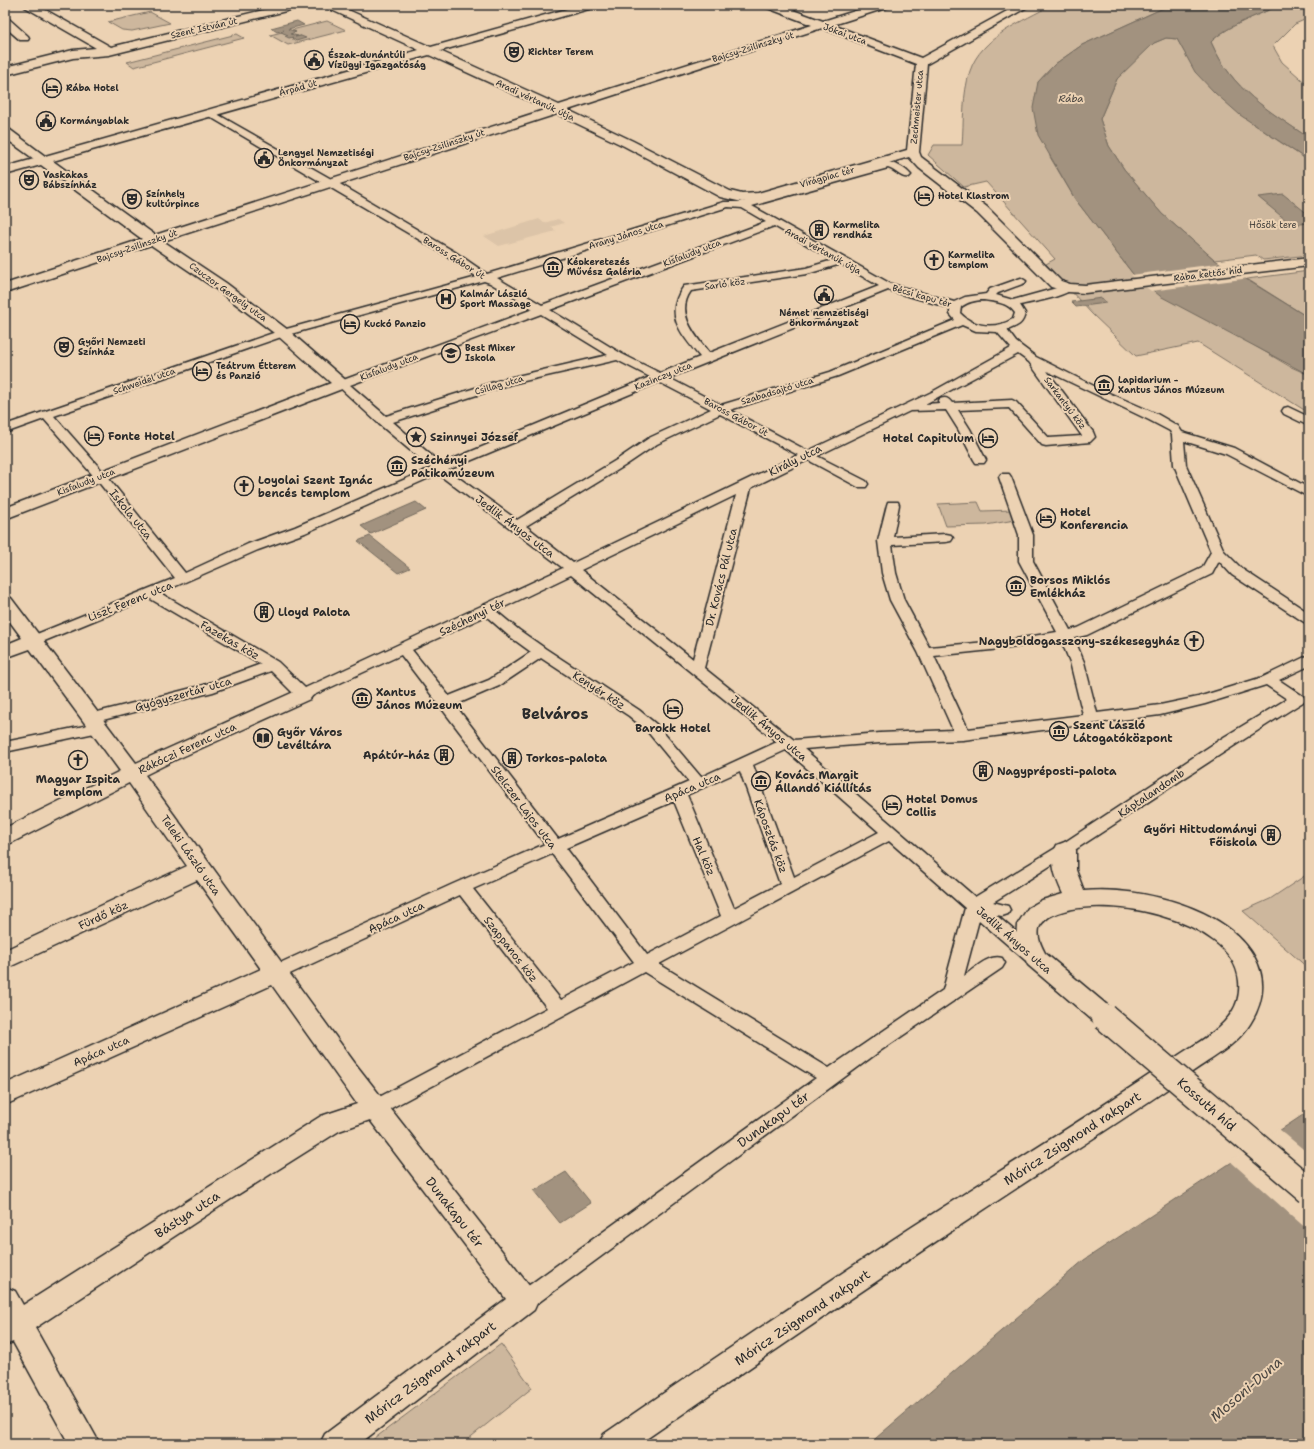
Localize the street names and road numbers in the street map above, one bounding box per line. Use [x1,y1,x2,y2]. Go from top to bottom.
street label: Szent István út [169,14,239,42]
street label: Jókai utca [822,21,869,48]
street label: Bajcsy-Zsilinszky út [711,29,795,65]
street label: Zechmeister utca [908,69,926,144]
street label: Árpád út [277,76,318,99]
street label: Aradi vértanúk útja [494,76,577,124]
street label: Bajcsy-Zsilinszky út [402,126,486,164]
street label: Virágpiac tér [798,163,856,191]
street label: Arany János utca [587,218,665,252]
street label: Aradi vértanúk útja [783,225,864,277]
street label: Bajcsy-Zsilinszky út [95,227,179,265]
street label: Baross Gábor út [421,234,487,282]
street label: Kisfaludy utca [661,236,723,270]
street label: Czuczor Gergely utca [187,260,270,325]
street label: Rába kettős híd [1173,264,1243,284]
street label: Sarló köz [704,275,746,293]
street label: Bécsi kapu tér [891,282,953,310]
street label: Kisfaludy utca [358,350,420,384]
street label: Kazinczy utca [633,359,694,393]
street label: Schweidel utca [111,365,177,397]
street label: Csillag utca [473,372,525,398]
street label: Szabadsajtó utca [739,374,815,408]
street label: Sarkantyú köz [1041,374,1089,432]
street label: Baross Gábor út [702,395,770,439]
street label: Király utca [766,441,824,480]
street label: Kisfaludy utca [55,465,117,499]
street label: Iskola utca [106,486,156,543]
street label: Jedlik Ányos utca [472,491,558,561]
street label: Dr. Kovács Pál utca [702,526,741,628]
street label: Liszt Ferenc utca [86,578,175,625]
street label: Széchenyi tér [437,595,508,640]
street label: Fazekas köz [198,618,262,663]
street label: Kenyér köz [570,668,628,713]
street label: Gyógyszertár utca [133,674,233,715]
street label: Jedlik Ányos utca [727,691,811,765]
street label: Rákóczi Ferenc utca [136,719,239,778]
street label: Stelczer Lajos utca [487,763,560,852]
street label: Káptalandomb [1115,766,1188,821]
street label: Apáca utca [662,769,723,806]
street label: Káposztás köz [750,797,791,875]
street label: Teleki László utca [157,812,224,899]
street label: Hal köz [689,835,718,878]
street label: Fürdő köz [76,897,130,933]
street label: Apáca utca [366,898,427,937]
street label: Jedlik Ányos utca [973,903,1055,977]
street label: Szappanos köz [480,913,541,985]
street label: Apáca utca [71,1032,132,1070]
street label: Kossuth híd [1174,1074,1240,1135]
street label: Móricz Zsigmond rakpart [1000,1087,1144,1189]
street label: Dunakapu tér [734,1088,813,1151]
street label: Dunakapu tér [422,1174,487,1251]
street label: Bástya utca [152,1187,223,1242]
street label: Móricz Zsigmond rakpart [731,1265,874,1369]
street label: Móricz Zsigmond rakpart [361,1317,500,1427]

